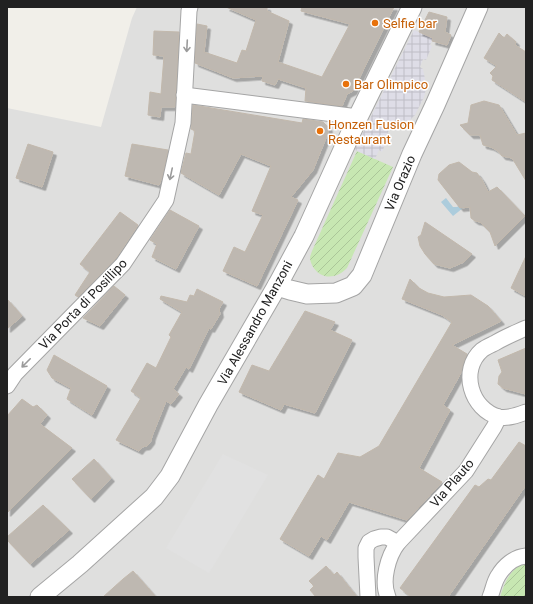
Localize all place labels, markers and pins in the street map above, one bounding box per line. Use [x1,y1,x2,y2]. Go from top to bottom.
place label: Selfie bar [383,16,437,31]
marker: Selfie bar [370,18,380,28]
place label: Bar Olimpico [354,77,428,92]
marker: Bar Olimpico [341,79,351,89]
place label: Honzen Fusion Restaurant [328,117,414,147]
marker: Honzen Fusion Restaurant [315,126,325,136]

